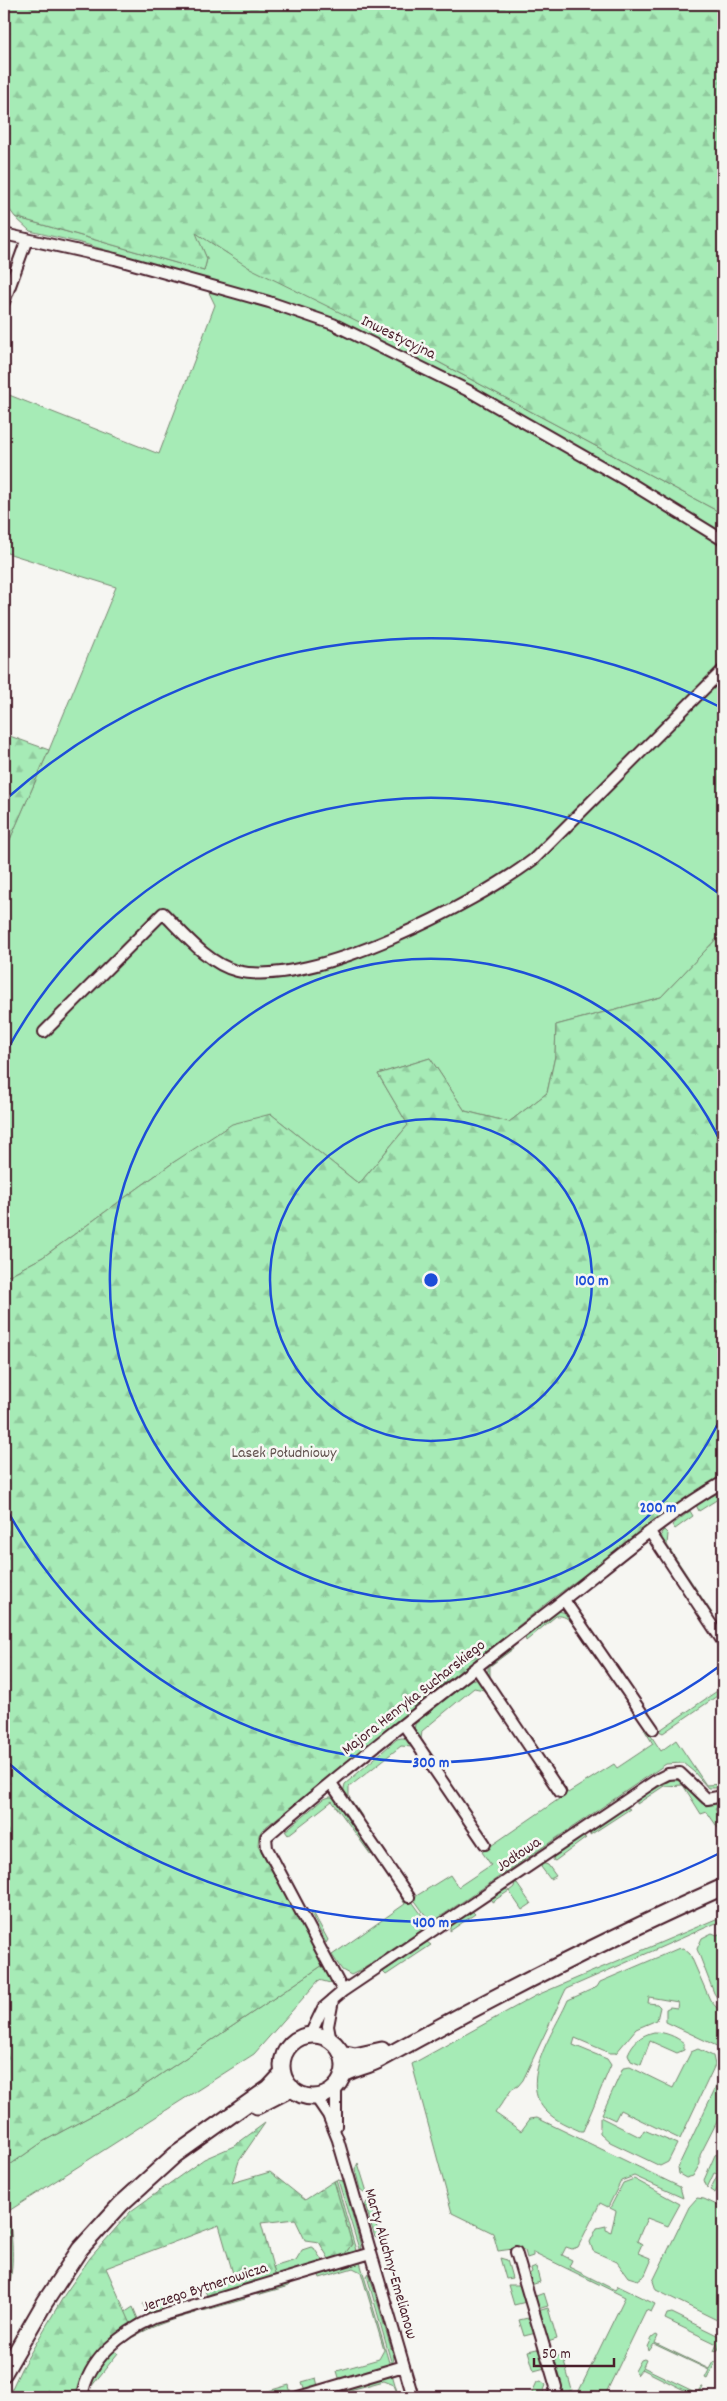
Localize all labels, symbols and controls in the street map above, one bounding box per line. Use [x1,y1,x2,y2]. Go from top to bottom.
street label: Inwestycyjna [357,310,440,366]
centre of rings [422,1271,440,1289]
text: 100 m [575,1271,609,1293]
park label: Lasek Południowy [231,1442,337,1465]
text: 200 m [640,1498,676,1520]
street label: Majora Henryka Sucharskiego [337,1635,491,1761]
text: 300 m [413,1753,449,1775]
street label: Jodłowa [492,1831,546,1878]
text: 400 m [413,1913,449,1935]
street label: Marty Aluchny-Emelianow [357,2186,423,2342]
street label: Jerzego Bytnerowicza [139,2257,271,2319]
scale bar [534,2336,614,2368]
text: 50 m [542,2344,571,2366]

